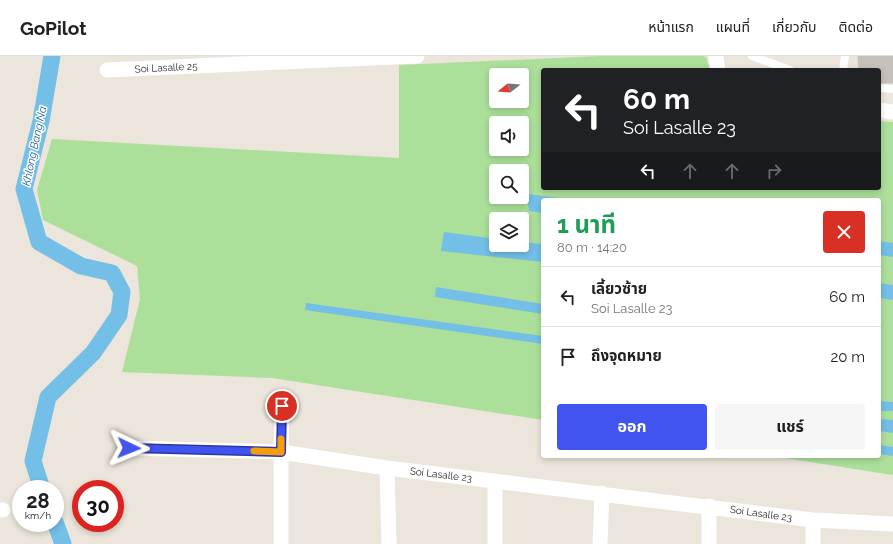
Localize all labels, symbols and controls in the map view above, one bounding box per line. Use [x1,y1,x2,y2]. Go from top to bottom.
text: GoPilot [20,17,86,39]
text: หน้าแรก [648,19,694,35]
text: แผนที่ [716,19,750,35]
text: เกี่ยวกับ [772,19,817,35]
text: ติดต่อ [839,19,873,35]
street label: Soi Lasalle 25 [134,60,198,75]
north arrow [489,68,529,108]
map controls [489,68,529,252]
text: 60 m [623,83,690,116]
icon: left [557,84,609,136]
water label: Khlong Bang Na [20,105,49,187]
button: sound [489,116,529,156]
text: Soi Lasalle 23 [623,117,736,138]
icon: left [637,160,659,182]
icon: ahead [679,160,701,182]
icon: ahead [721,160,743,182]
icon: right [763,160,785,182]
button: search [489,164,529,204]
text: 1 นาที [557,210,616,239]
button: close [823,211,865,253]
button: layers [489,212,529,252]
text: 80 m · 14:20 [557,240,627,255]
text: เลี้ยวซ้าย [591,280,647,298]
icon: left [557,286,579,308]
text: 60 m [829,288,865,306]
text: Soi Lasalle 23 [591,301,673,316]
icon: arrive [557,346,579,368]
text: ถึงจุดหมาย [591,347,662,365]
text: 20 m [830,348,865,366]
pin [265,389,299,423]
icon: arrive [271,395,293,417]
button: ออก [557,404,707,450]
button: แชร์ [715,404,865,450]
position arrow [108,427,150,469]
street label: Soi Lasalle 23 [409,465,473,484]
speed limit sign: 30 [72,480,124,532]
text: 28 [26,489,50,513]
street label: Soi Lasalle 23 [729,504,793,523]
text: km/h [25,510,51,521]

